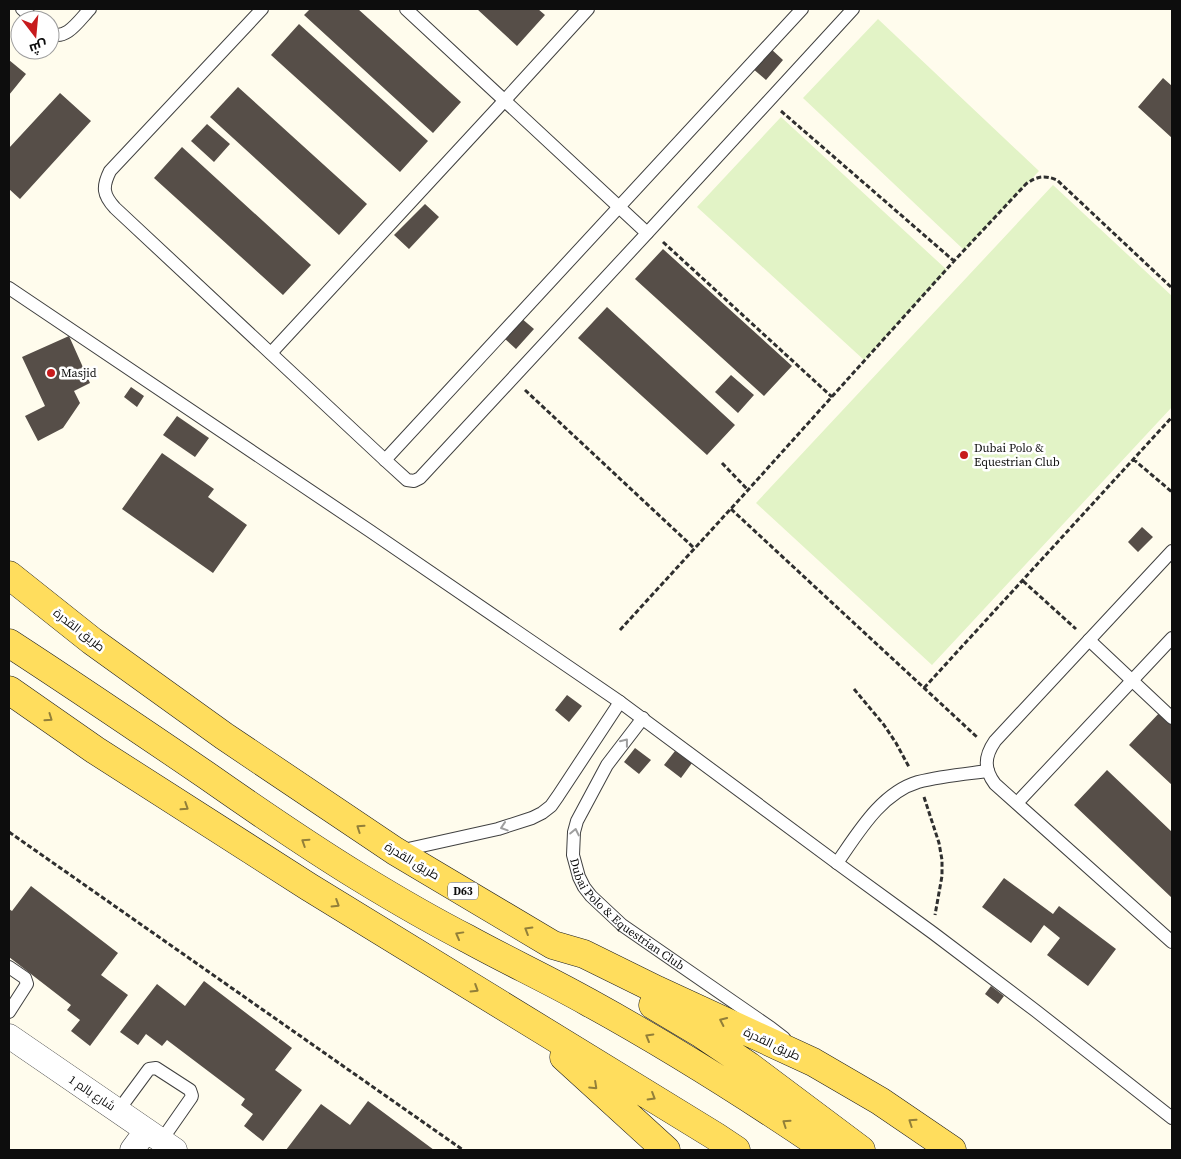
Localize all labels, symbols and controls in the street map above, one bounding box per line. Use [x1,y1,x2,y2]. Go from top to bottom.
north arrow [10,10,60,60]
text: ش [27,35,50,60]
place label: Masjid [61,365,97,381]
marker: Masjid [45,367,57,379]
place label: Dubai Polo & Equestrian Club [974,440,1060,470]
marker: Dubai Polo & Equestrian Club [958,449,970,461]
street label: طريق القدرة [50,605,108,655]
one-way arrow [43,712,53,721]
one-way arrow [620,739,628,748]
one-way arrow [179,801,188,811]
one-way arrow [501,821,509,831]
one-way arrow [356,824,365,834]
one-way arrow [569,828,580,837]
street label: طريق القدرة [382,838,442,884]
one-way arrow [301,839,310,849]
street label: Dubai Polo & Equestrian Club [566,856,688,974]
road number: D63 [448,882,478,899]
one-way arrow [331,898,340,907]
one-way arrow [525,927,534,937]
one-way arrow [456,931,465,941]
one-way arrow [469,983,478,993]
one-way arrow [719,1017,728,1027]
street label: طريق القدرة [741,1024,803,1064]
one-way arrow [645,1033,654,1043]
street label: شارع بالم 1 [66,1072,118,1114]
one-way arrow [589,1080,598,1089]
one-way arrow [646,1091,655,1101]
one-way arrow [908,1119,917,1129]
one-way arrow [783,1120,792,1129]

